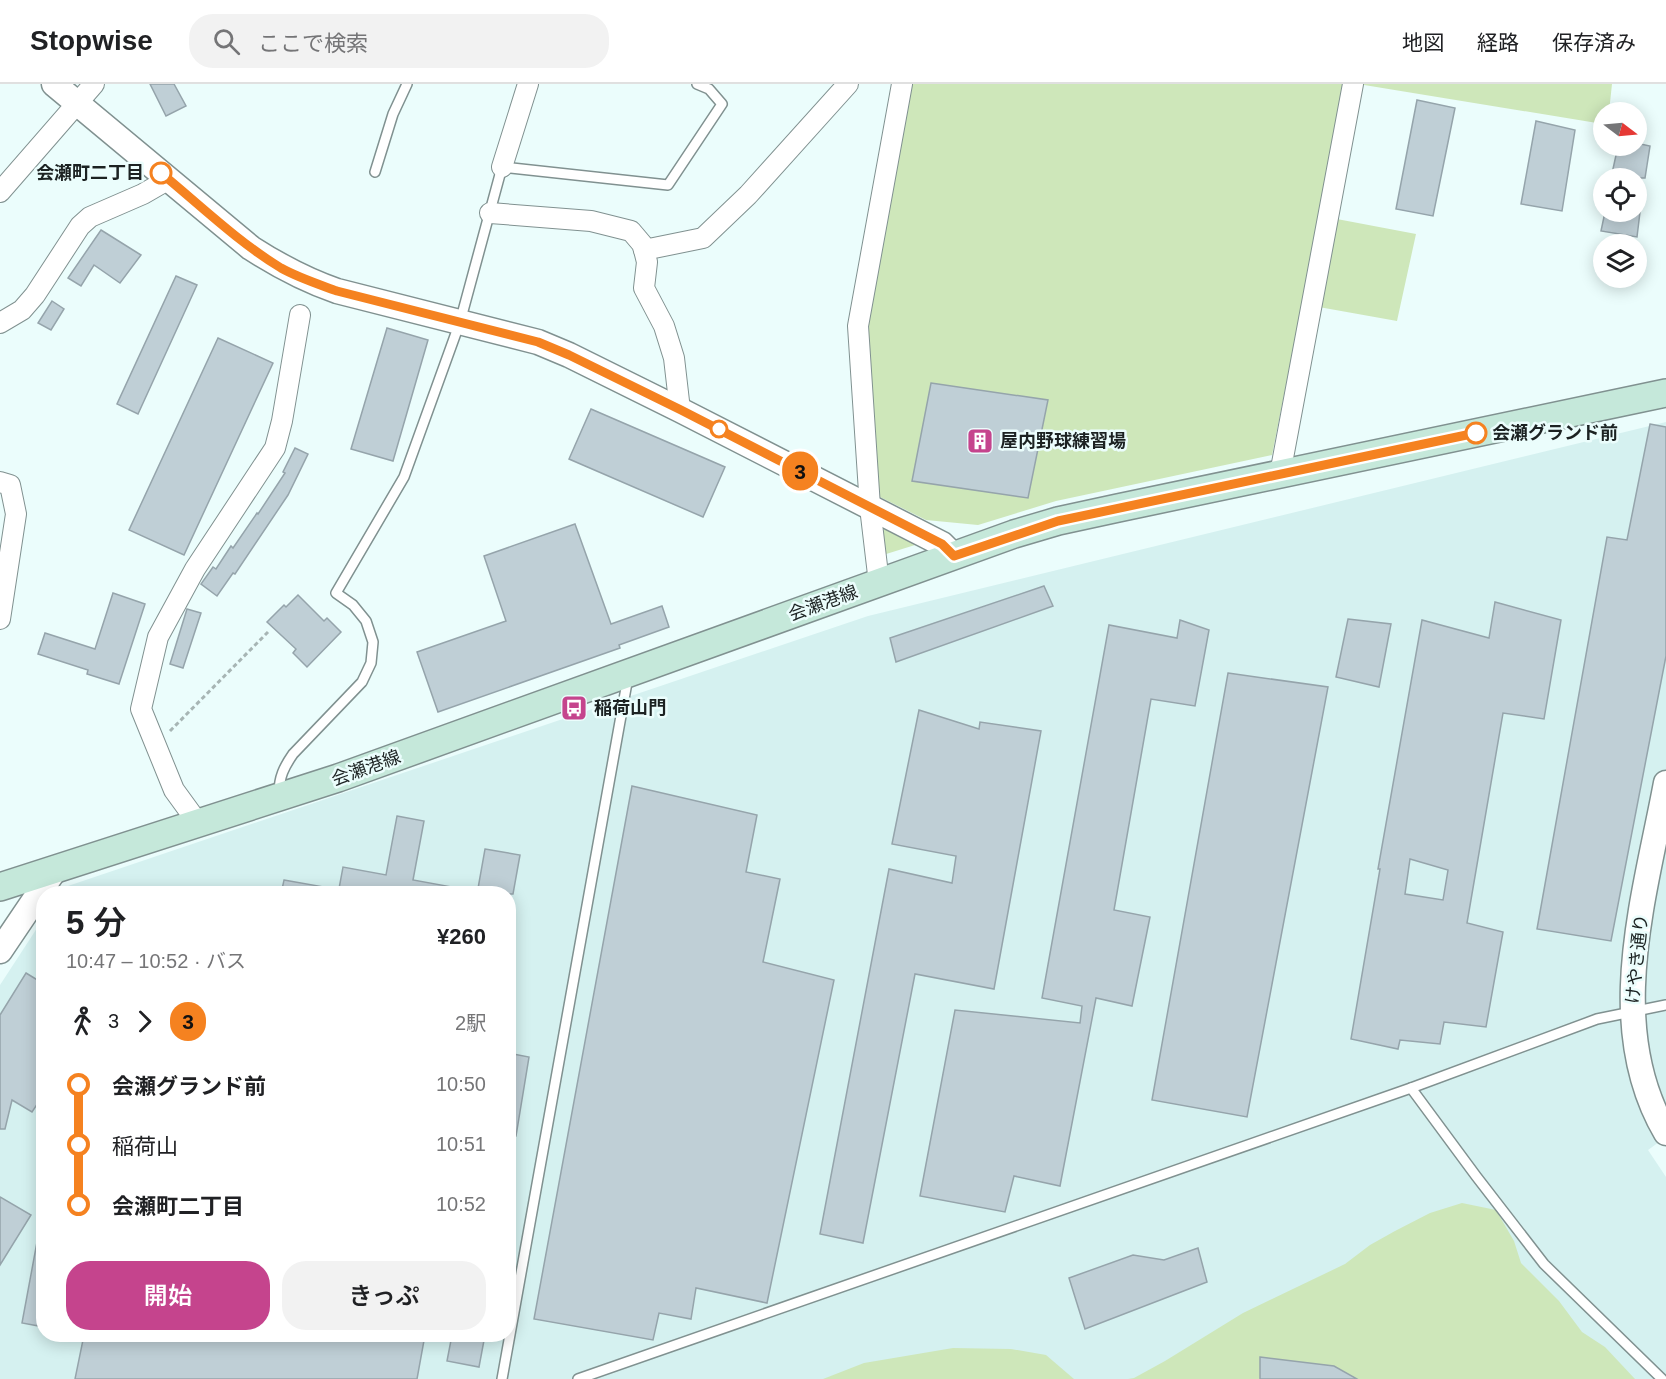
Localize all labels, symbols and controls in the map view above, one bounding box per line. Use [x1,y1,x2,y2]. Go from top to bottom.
search box [189,14,609,68]
text: Stopwise [30,25,153,56]
icon: search [210,25,243,58]
text: ここで検索 [258,31,368,56]
text: 地図 [1402,31,1444,54]
text: 経路 [1477,31,1519,54]
text: 保存済み [1552,31,1636,54]
north arrow [1593,102,1647,156]
map controls [1593,102,1647,288]
marker: 会瀬町二丁目 [150,162,172,184]
place label: 会瀬町二丁目 [36,163,144,183]
button: locate [1593,168,1647,222]
button: layers [1593,234,1647,288]
unlabelled marker [710,420,728,438]
marker: 会瀬グランド前 [1465,422,1487,444]
place label: 会瀬グランド前 [1492,423,1618,443]
building icon: 屋内野球練習場 [965,426,995,456]
place label: 屋内野球練習場 [1000,431,1126,451]
line badge: 3 [780,452,820,490]
text: 3 [794,460,806,483]
street label: 会瀬港線 [786,581,860,625]
bus stop icon: 稲荷山門 [559,693,589,723]
place label: 稲荷山門 [594,698,666,718]
street label: 会瀬港線 [329,746,403,790]
text: 5 分 [66,904,127,941]
street label: けやき通り [1622,913,1652,1005]
text: ¥260 [437,924,486,949]
text: 10:47 – 10:52 · バス [66,950,246,972]
icon: walk [66,1005,99,1038]
icon: forward [128,1005,161,1038]
text: 3 [108,1010,119,1032]
text: 3 [182,1010,194,1033]
text: 2駅 [455,1012,486,1034]
text: 10:50 [436,1073,486,1095]
text: 会瀬グランド前 [112,1074,266,1099]
text: 10:51 [436,1133,486,1155]
text: 稲荷山 [112,1134,178,1159]
text: 10:52 [436,1193,486,1215]
text: 会瀬町二丁目 [112,1194,244,1219]
button: 開始 [66,1261,270,1330]
button: きっぷ [282,1261,486,1330]

